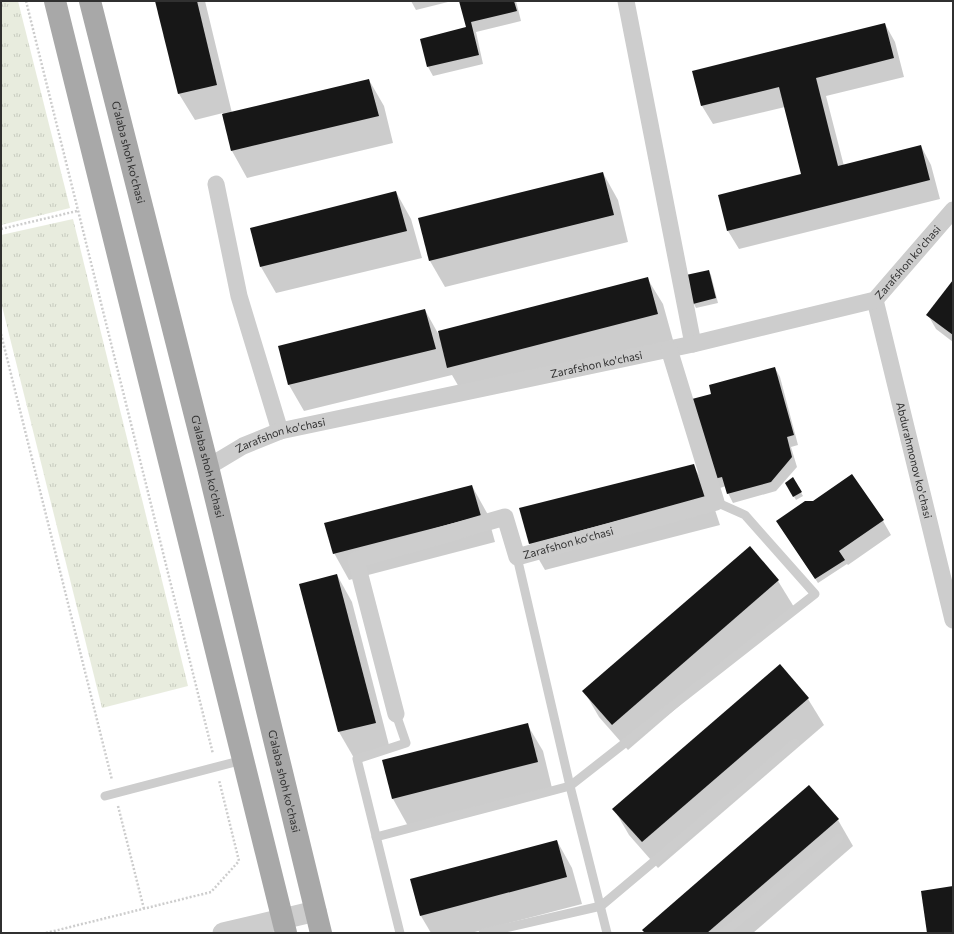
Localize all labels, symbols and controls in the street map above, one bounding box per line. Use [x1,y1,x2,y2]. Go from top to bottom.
street label: G'alaba shoh ko'chasi [110,99,148,205]
street label: Zarafshon ko'chasi [872,222,943,302]
street label: Zarafshon ko'chasi [549,348,644,380]
street label: Abdurahmonov ko'chasi [894,401,935,520]
street label: G'alaba shoh ko'chasi [189,414,227,519]
street label: Zarafshon ko'chasi [233,415,326,455]
street label: Zarafshon ko‘chasi [521,524,615,561]
street label: G'alaba shoh ko'chasi [266,728,303,834]

